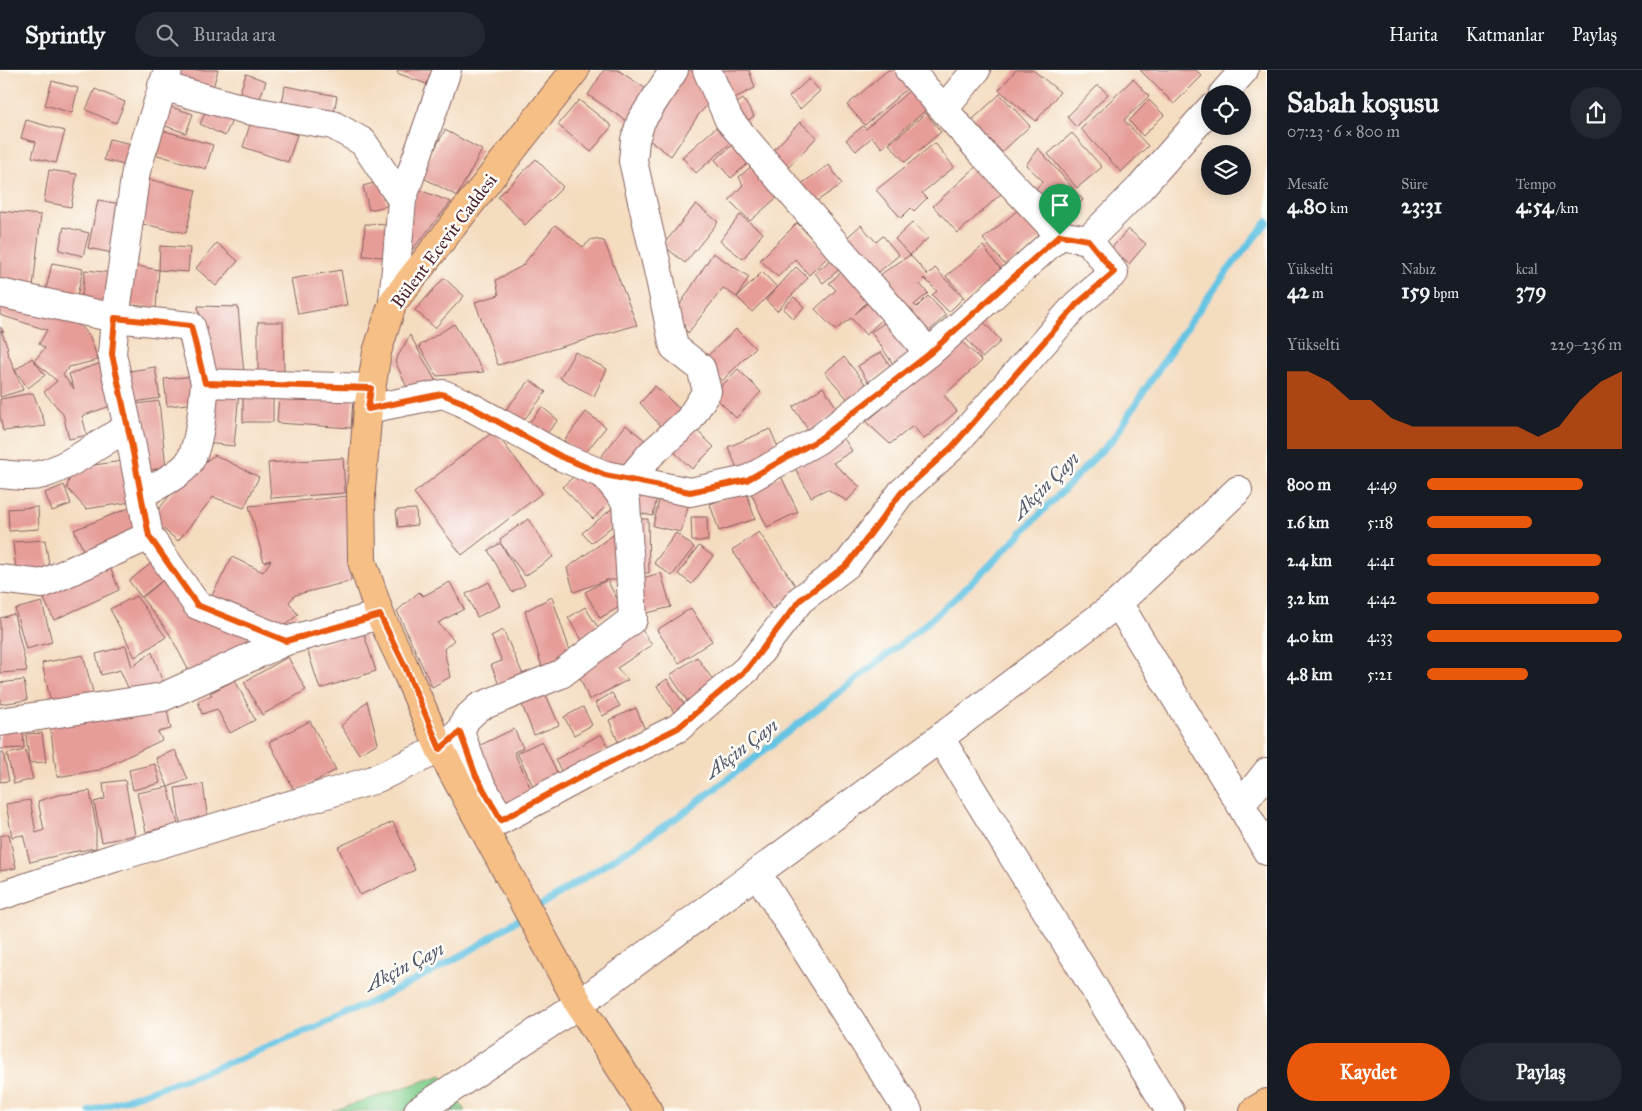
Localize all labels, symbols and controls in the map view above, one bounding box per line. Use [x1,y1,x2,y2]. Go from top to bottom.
search box [135,12,485,57]
text: Sprintly [25,20,105,50]
icon: search [153,21,181,49]
text: Burada ara [193,23,276,46]
text: Harita [1389,24,1438,46]
text: Katmanlar [1466,24,1544,46]
text: Paylaş [1572,24,1617,46]
map controls [1201,85,1251,195]
button: locate [1201,85,1251,135]
text: Sabah koşusu [1287,85,1439,120]
button: share [1570,87,1622,139]
text: 07:23 · 6 × 800 m [1287,122,1400,141]
button: layers [1201,145,1251,195]
street label: Bülent Ecevit Caddesi [386,169,502,312]
text: Mesafe [1287,176,1329,193]
text: Süre [1401,176,1428,193]
text: Tempo [1516,176,1556,193]
pin [1039,184,1081,235]
icon: arrive [1046,191,1074,219]
text: 4.80 [1287,193,1327,219]
text: 23:31 [1401,193,1442,219]
text: 4:54 [1516,193,1554,219]
text: km [1327,200,1348,217]
text: /km [1554,200,1579,217]
text: Yükselti [1287,261,1333,278]
text: Nabız [1401,261,1436,278]
text: kcal [1516,261,1538,278]
text: 42 [1287,278,1309,304]
text: 159 [1401,278,1431,304]
text: 379 [1516,278,1547,304]
text: m [1309,285,1324,302]
text: bpm [1431,285,1459,302]
text: Yükselti [1287,335,1340,354]
text: 229–236 m [1550,335,1622,354]
water label: Akçin Çayı [1006,447,1084,525]
text: 800 m [1287,475,1331,494]
text: 4:49 [1367,475,1397,494]
text: 1.6 km [1287,513,1329,532]
text: 5:18 [1367,513,1393,532]
text: 2.4 km [1287,551,1332,570]
text: 4:41 [1367,551,1395,570]
text: 3.2 km [1287,589,1329,608]
text: 4:42 [1367,589,1397,608]
text: 4.0 km [1287,627,1333,646]
text: 4:33 [1367,627,1393,646]
text: 4.8 km [1287,665,1332,684]
text: 5:21 [1367,665,1393,684]
water label: Akçin Çayı [699,713,783,785]
water label: Akçin Çayı [359,937,448,997]
button: Kaydet [1287,1043,1450,1101]
button: Paylaş [1460,1043,1622,1101]

